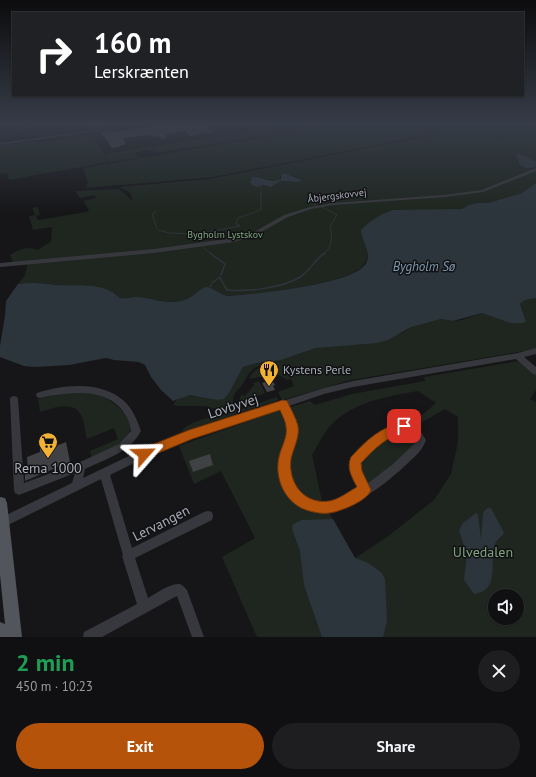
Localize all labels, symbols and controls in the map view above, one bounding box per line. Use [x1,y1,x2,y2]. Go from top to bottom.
text: 160 m [94,24,171,61]
icon: right [28,28,80,80]
text: Lerskrænten [94,60,189,83]
street label: Åbjergskovvej [307,185,367,206]
park label: Bygholm Lystskov [187,228,263,241]
water label: Bygholm Sø [393,258,456,275]
restaurant icon: Kystens Perle [258,359,280,387]
place label: Kystens Perle [283,362,351,377]
street label: Lovbyvej [206,389,260,423]
pin [387,409,421,443]
icon: arrive [393,415,415,437]
supermarket icon: Rema 1000 [37,431,59,459]
position arrow [123,433,165,475]
place label: Rema 1000 [14,459,82,477]
street label: Lervangen [129,501,193,545]
park label: Ulvedalen [453,543,513,561]
map controls [488,589,524,625]
button: sound [488,589,524,625]
text: 2 min [16,647,75,678]
button: close [478,650,520,692]
text: 450 m · 10:23 [16,678,93,695]
button: Exit [16,723,264,769]
button: Share [272,723,520,769]

